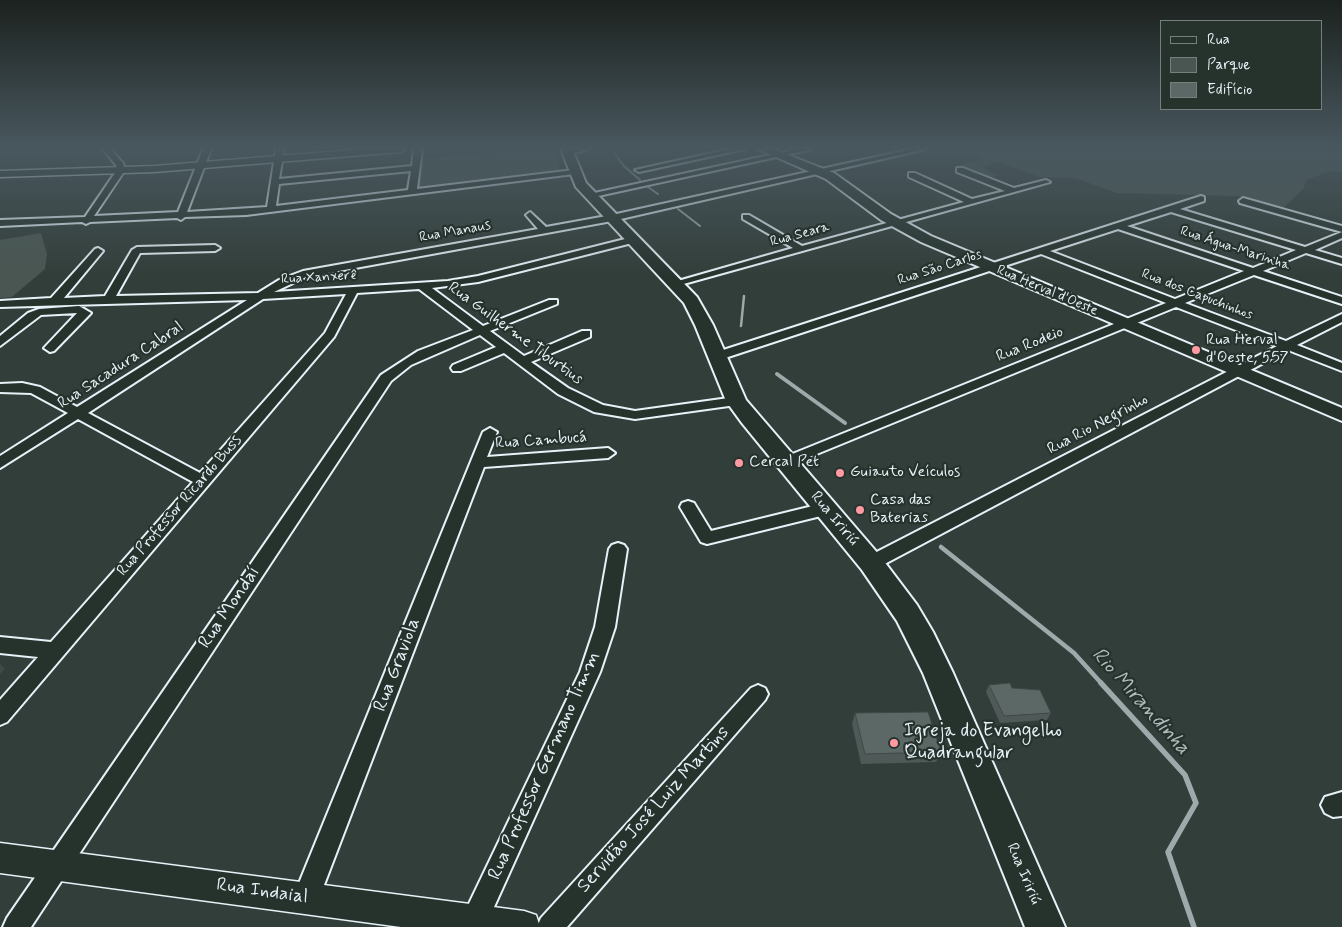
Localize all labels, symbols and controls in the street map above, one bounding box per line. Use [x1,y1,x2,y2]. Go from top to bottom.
legend [1160,20,1322,110]
text: Rua [1207,30,1230,50]
text: Parque [1207,55,1250,75]
text: Edifício [1207,80,1252,100]
street label: Rua Manaus [418,217,492,247]
street label: Rua Seara [769,219,831,251]
street label: Rua Água-Marinha [1178,223,1292,275]
street label: Rua São Carlos [896,247,984,289]
street label: Rua Herval d'Oeste [994,262,1100,320]
street label: Rua dos Capuchinhos [1139,266,1255,324]
street label: Rua Xanxerê [281,268,357,288]
street label: Rua Guilherme Tiburtius [444,279,586,389]
street label: Rua Sacadura Cabral [55,318,187,414]
street label: Rua Rodeio [994,323,1066,367]
place label: Rua Herval d'Oeste, 557 [1206,331,1289,369]
marker: Rua Herval d'Oeste, 557 [1190,344,1202,356]
street label: Rua Rio Negrinho [1044,390,1152,460]
street label: Rua Cambucá [495,428,587,454]
street label: Rua Professor Ricardo Buss [113,432,247,580]
place label: Cercal Pet [749,453,819,473]
marker: Cercal Pet [733,457,745,469]
place label: Guiauto Veículos [850,463,960,483]
marker: Guiauto Veículos [834,467,846,479]
street label: Rua Iririú [806,488,862,550]
place label: Casa das Baterias [870,491,931,529]
marker: Casa das Baterias [854,504,866,516]
street label: Rua Mondaí [194,563,266,653]
street label: Rua Graviola [370,615,426,715]
water label: Rio Mirandinha [1085,643,1195,761]
street label: Rua Professor Germano Timm [484,648,606,884]
place label: Igreja do Evangelho Quadrangular [904,721,1062,765]
street label: Servidão José Luiz Martins [573,722,735,898]
marker: Igreja do Evangelho Quadrangular [888,737,900,749]
street label: Rua Iririú [1001,840,1045,908]
street label: Rua Indaial [215,874,309,910]

